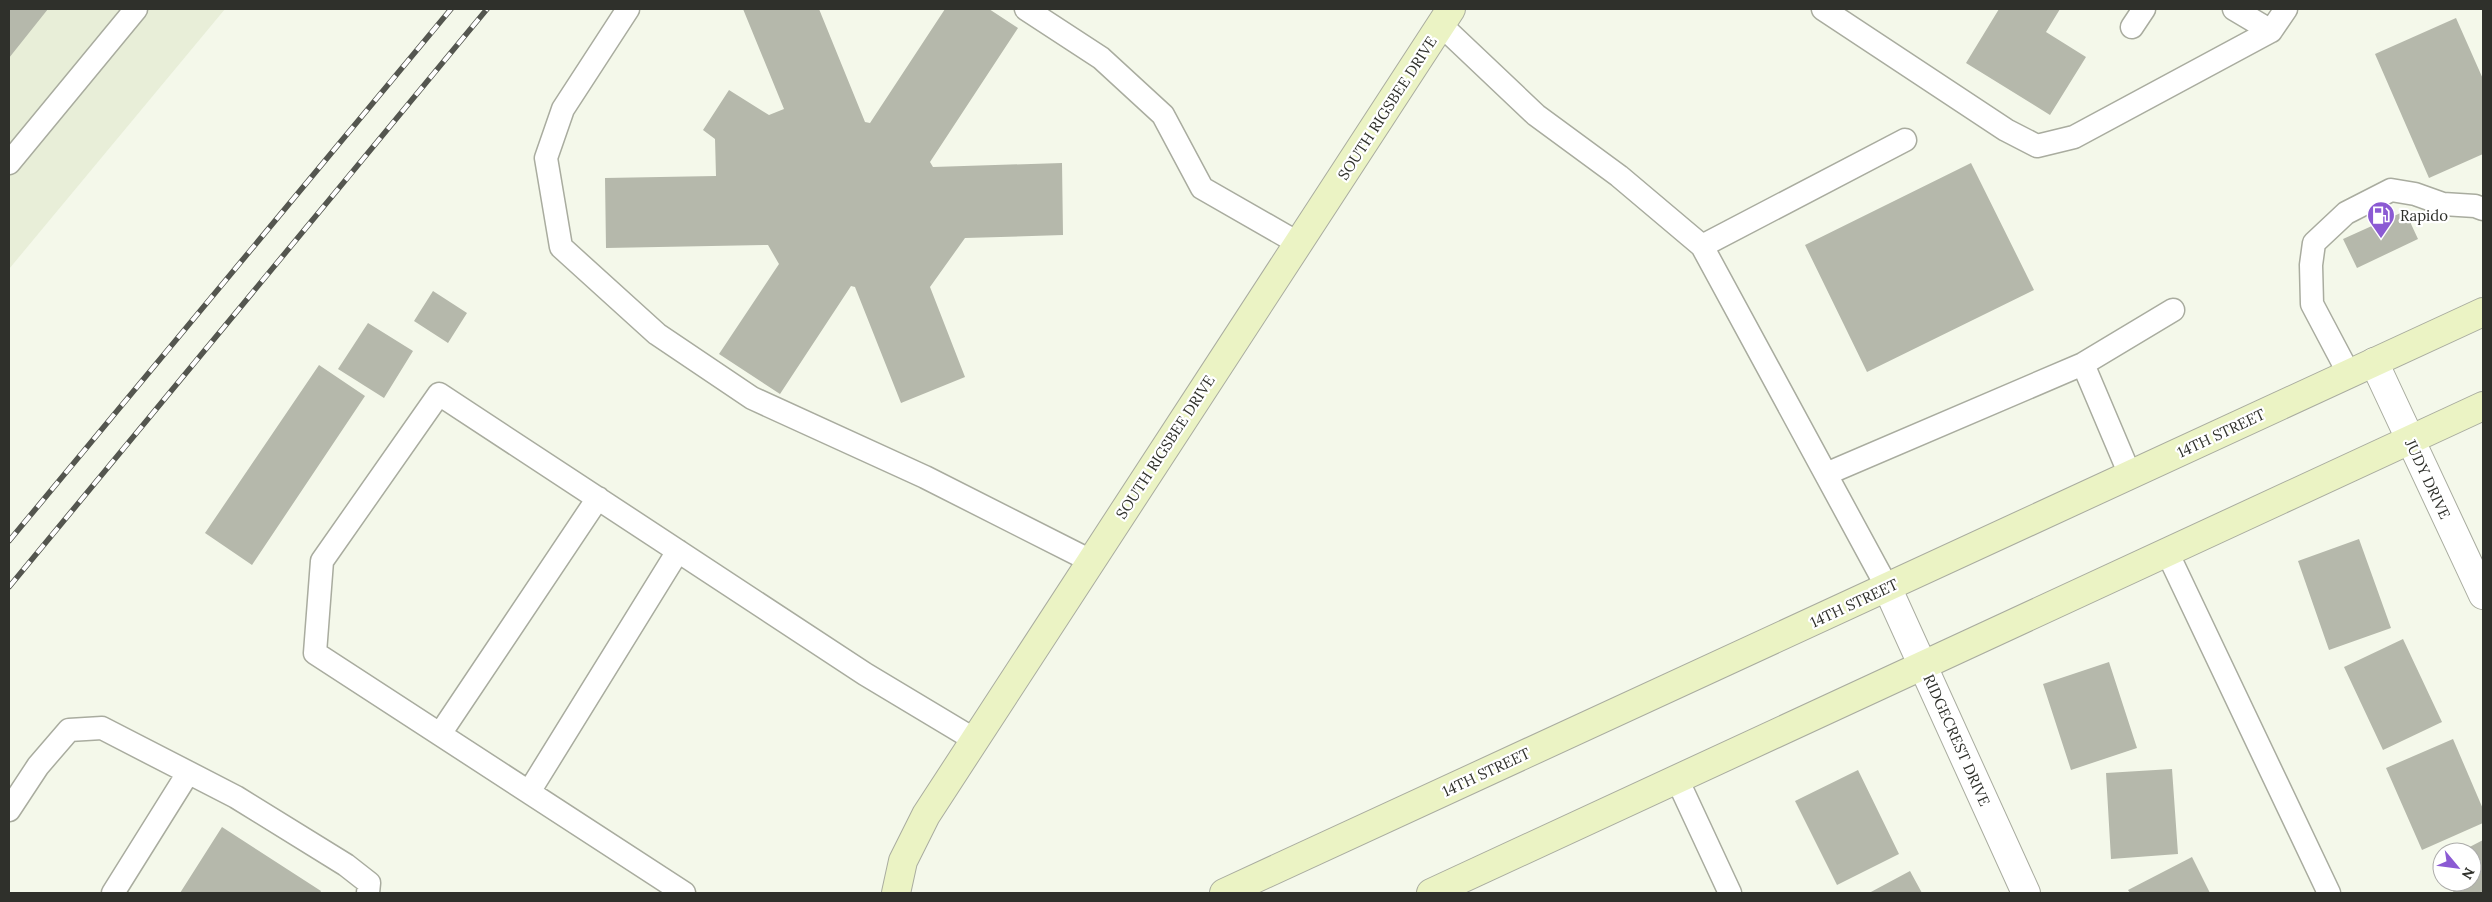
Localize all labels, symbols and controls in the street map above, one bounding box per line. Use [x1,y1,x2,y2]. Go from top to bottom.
street label: SOUTH RIGSBEE DRIVE [1333,33,1441,183]
fuel station icon: Rapido [2366,200,2396,239]
place label: Rapido [2400,206,2448,225]
street label: SOUTH RIGSBEE DRIVE [1111,372,1219,522]
street label: 14TH STREET [2174,404,2268,462]
street label: JUDY DRIVE [2401,435,2455,522]
street label: 14TH STREET [1807,574,1901,632]
street label: RIDGECREST DRIVE [1919,671,1995,809]
street label: 14TH STREET [1439,743,1533,801]
north arrow [2432,842,2482,892]
text: N [2458,864,2479,883]

